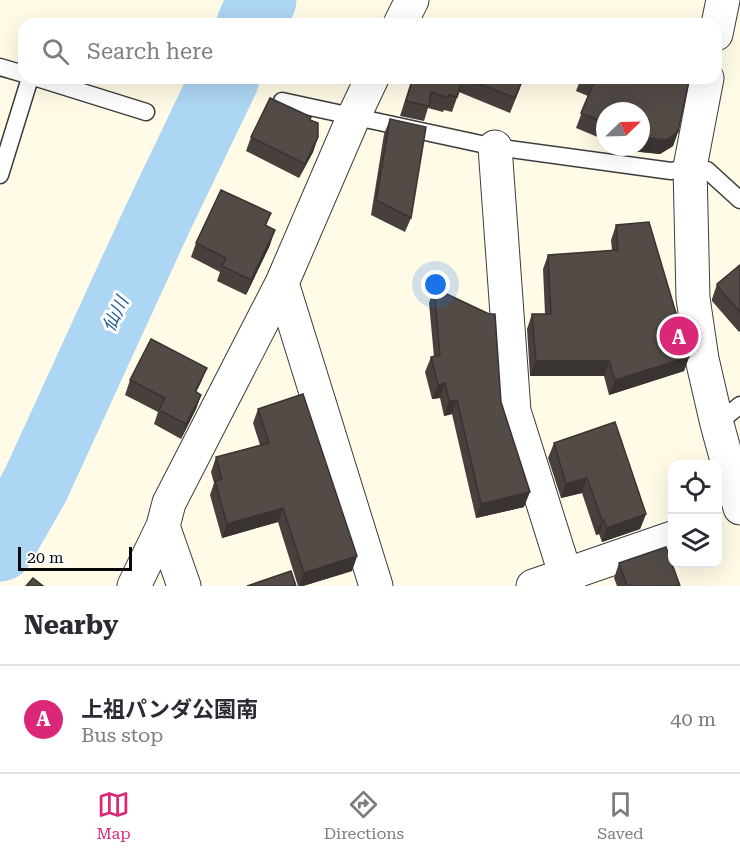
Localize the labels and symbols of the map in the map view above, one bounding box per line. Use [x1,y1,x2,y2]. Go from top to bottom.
north arrow [596,102,650,156]
your location [421,270,450,299]
water label: 仙川 [98,291,133,335]
pin: A [660,314,698,358]
scale bar [18,544,132,572]

